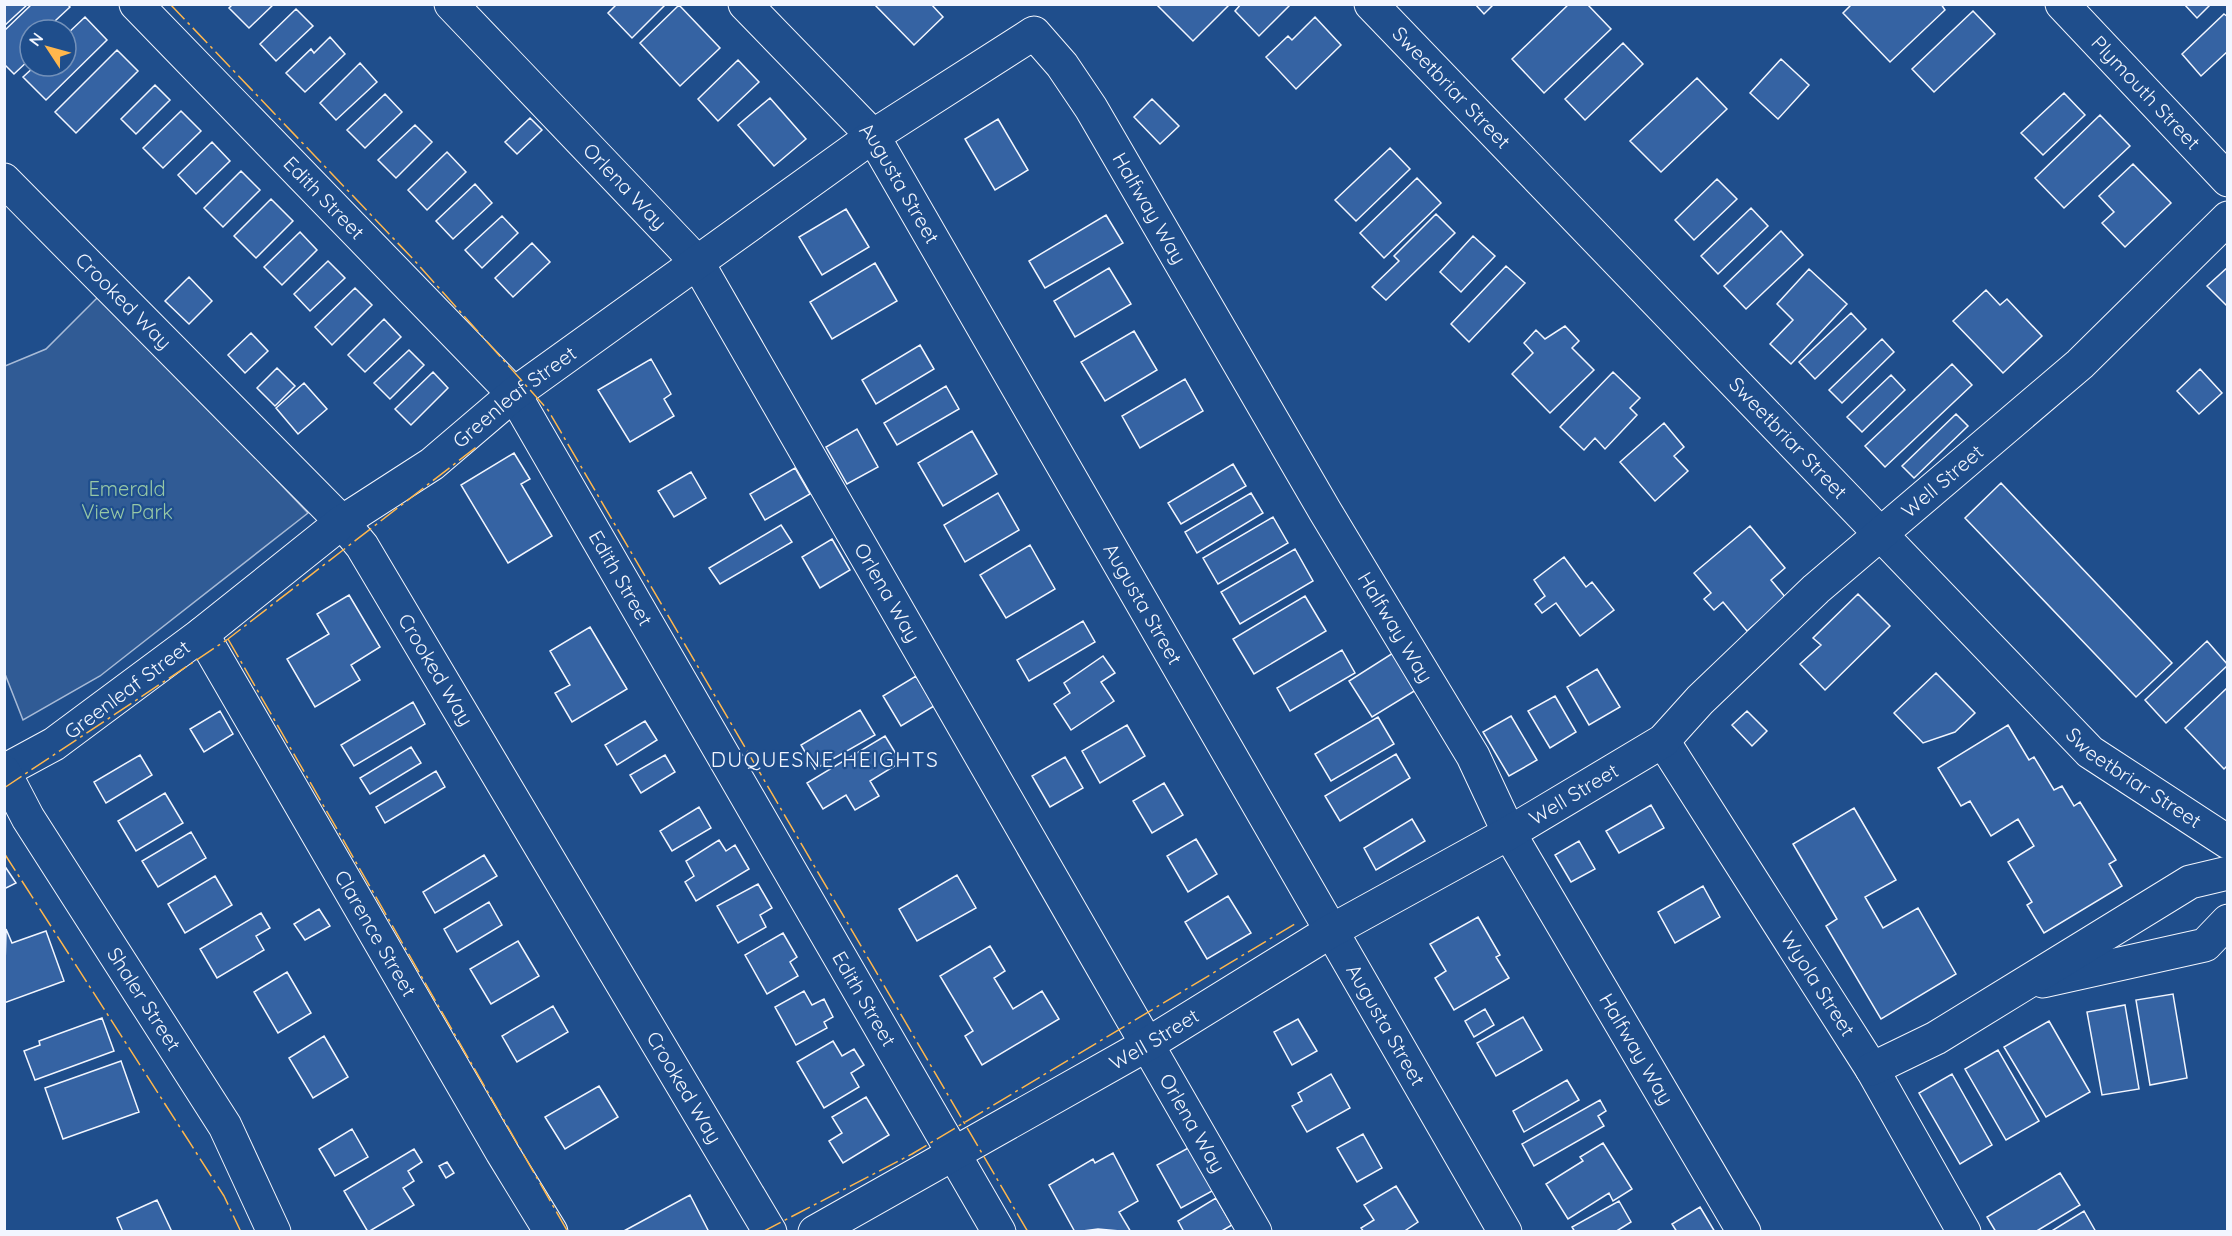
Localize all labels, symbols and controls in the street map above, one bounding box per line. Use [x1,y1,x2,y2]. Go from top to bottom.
north arrow [18,18,78,78]
street label: Sweetbriar Street [1387,21,1516,154]
text: N [24,29,47,50]
street label: Plymouth Street [2086,30,2206,155]
street label: Augusta Street [855,117,945,248]
street label: Orlena Way [578,137,672,235]
street label: Halfway Way [1107,148,1192,268]
street label: Edith Street [278,151,370,244]
street label: Crooked Way [71,247,177,354]
street label: Greenleaf Street [447,340,581,453]
street label: Sweetbriar Street [1724,371,1853,504]
street label: Well Street [1896,439,1988,523]
park label: Emerald View Park [81,476,173,524]
street label: Edith Street [584,526,659,630]
street label: Orlena Way [849,538,926,647]
street label: Augusta Street [1098,538,1188,669]
street label: Halfway Way [1353,567,1439,687]
street label: Crooked Way [393,609,479,730]
street label: Greenleaf Street [59,634,195,744]
street label: Sweetbriar Street [2061,722,2206,833]
district label: DUQUESNE HEIGHTS [711,746,939,772]
street label: Well Street [1524,758,1623,830]
street label: Clarence Street [329,866,422,1001]
street label: Wyola Street [1776,926,1861,1041]
street label: Shaler Street [102,942,187,1056]
street label: Edith Street [827,946,902,1051]
street label: Augusta Street [1341,959,1431,1090]
street label: Halfway Way [1594,989,1679,1109]
street label: Well Street [1105,1003,1203,1075]
street label: Crooked Way [641,1026,727,1148]
street label: Orlena Way [1154,1069,1231,1177]

